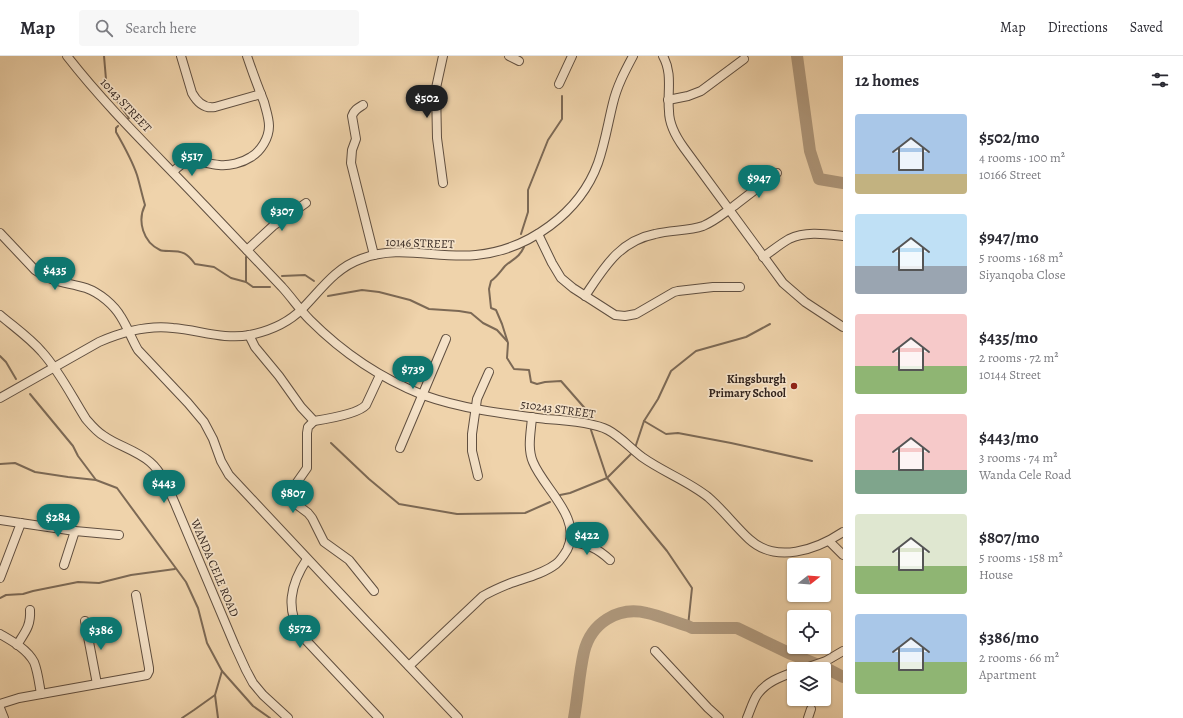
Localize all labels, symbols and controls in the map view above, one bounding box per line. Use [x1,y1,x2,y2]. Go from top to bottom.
search box [79,10,359,46]
text: Map [20,15,55,41]
icon: search [93,17,115,39]
text: Search here [125,18,197,38]
text: Map [1000,18,1026,37]
text: Directions [1048,18,1108,37]
text: Saved [1130,18,1163,37]
text: 12 homes [855,69,919,92]
icon: filters [1149,69,1171,91]
street label: 10143 STREET [97,75,155,136]
pin: $502 [403,85,451,119]
text: $502 [415,89,439,106]
text: $502/mo [979,126,1040,149]
icon: home [887,130,935,178]
pin: $517 [168,143,216,177]
text: $517 [181,147,203,164]
text: 4 rooms · 100 m² [979,149,1065,166]
pin: $947 [735,165,783,199]
text: 10166 Street [979,166,1041,183]
text: $947 [747,169,771,186]
pin: $307 [258,198,306,232]
text: $307 [270,202,294,219]
text: $947/mo [979,226,1039,249]
icon: home [887,230,935,278]
street label: 10146 STREET [385,234,455,252]
text: 5 rooms · 168 m² [979,249,1063,266]
pin: $435 [31,257,79,291]
text: $435 [43,261,67,278]
text: Siyanqoba Close [979,266,1065,283]
text: $435/mo [979,326,1038,349]
icon: home [887,330,935,378]
text: 2 rooms · 72 m² [979,349,1059,366]
pin: $739 [389,356,437,390]
text: $739 [401,360,425,377]
text: 10144 Street [979,366,1041,383]
place label: Kingsburgh Primary School [709,371,787,401]
marker: Kingsburgh Primary School [789,381,799,391]
street label: 510243 STREET [520,396,597,422]
text: $443/mo [979,426,1039,449]
icon: home [887,430,935,478]
text: 3 rooms · 74 m² [979,449,1058,466]
text: Wanda Cele Road [979,466,1071,483]
pin: $443 [140,470,188,504]
text: $443 [152,474,176,491]
pin: $807 [269,480,317,514]
text: $807 [281,484,305,501]
pin: $284 [34,504,82,538]
text: $284 [46,508,70,525]
street label: WANDA CELE ROAD [187,516,243,619]
pin: $422 [563,522,611,556]
text: $422 [575,526,599,543]
text: $807/mo [979,526,1040,549]
icon: home [887,530,935,578]
text: 5 rooms · 158 m² [979,549,1063,566]
north arrow [787,558,831,602]
map controls [787,558,831,706]
text: House [979,566,1013,583]
button: locate [787,610,831,654]
pin: $572 [276,615,324,649]
pin: $386 [77,617,125,651]
text: $572 [288,619,312,636]
text: $386 [89,621,113,638]
text: $386/mo [979,626,1039,649]
icon: home [887,630,935,678]
text: 2 rooms · 66 m² [979,649,1059,666]
button: layers [787,662,831,706]
text: Apartment [979,666,1037,683]

